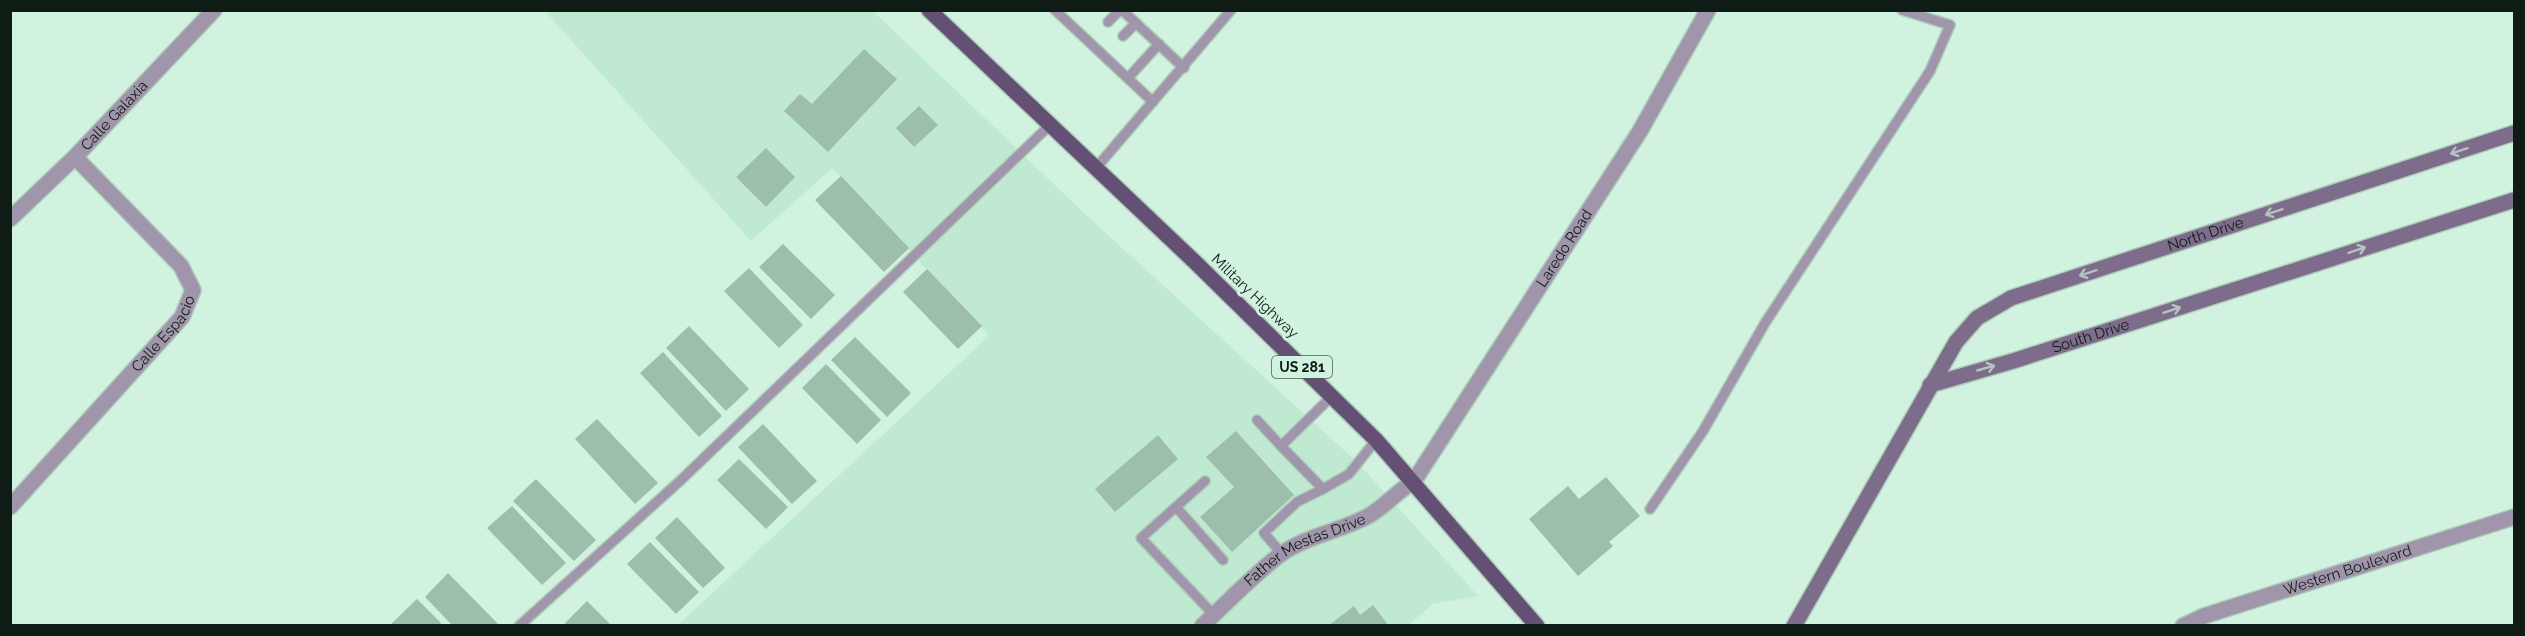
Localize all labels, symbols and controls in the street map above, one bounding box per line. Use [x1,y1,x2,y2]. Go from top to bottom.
street label: Calle Galaxia [77,77,152,154]
one-way arrow [2450,147,2469,158]
street label: Laredo Road [1533,206,1596,291]
one-way arrow [2265,207,2284,218]
street label: North Drive [2165,213,2246,255]
one-way arrow [2347,244,2366,255]
street label: Military Highway [1208,250,1302,342]
one-way arrow [2079,268,2098,279]
street label: Calle Espacio [128,293,199,376]
one-way arrow [2162,304,2181,315]
street label: South Drive [2050,315,2132,357]
road number: US 281 [1272,356,1332,378]
one-way arrow [1976,362,1995,374]
street label: Father Mestas Drive [1241,510,1369,590]
street label: Western Boulevard [2281,541,2414,599]

